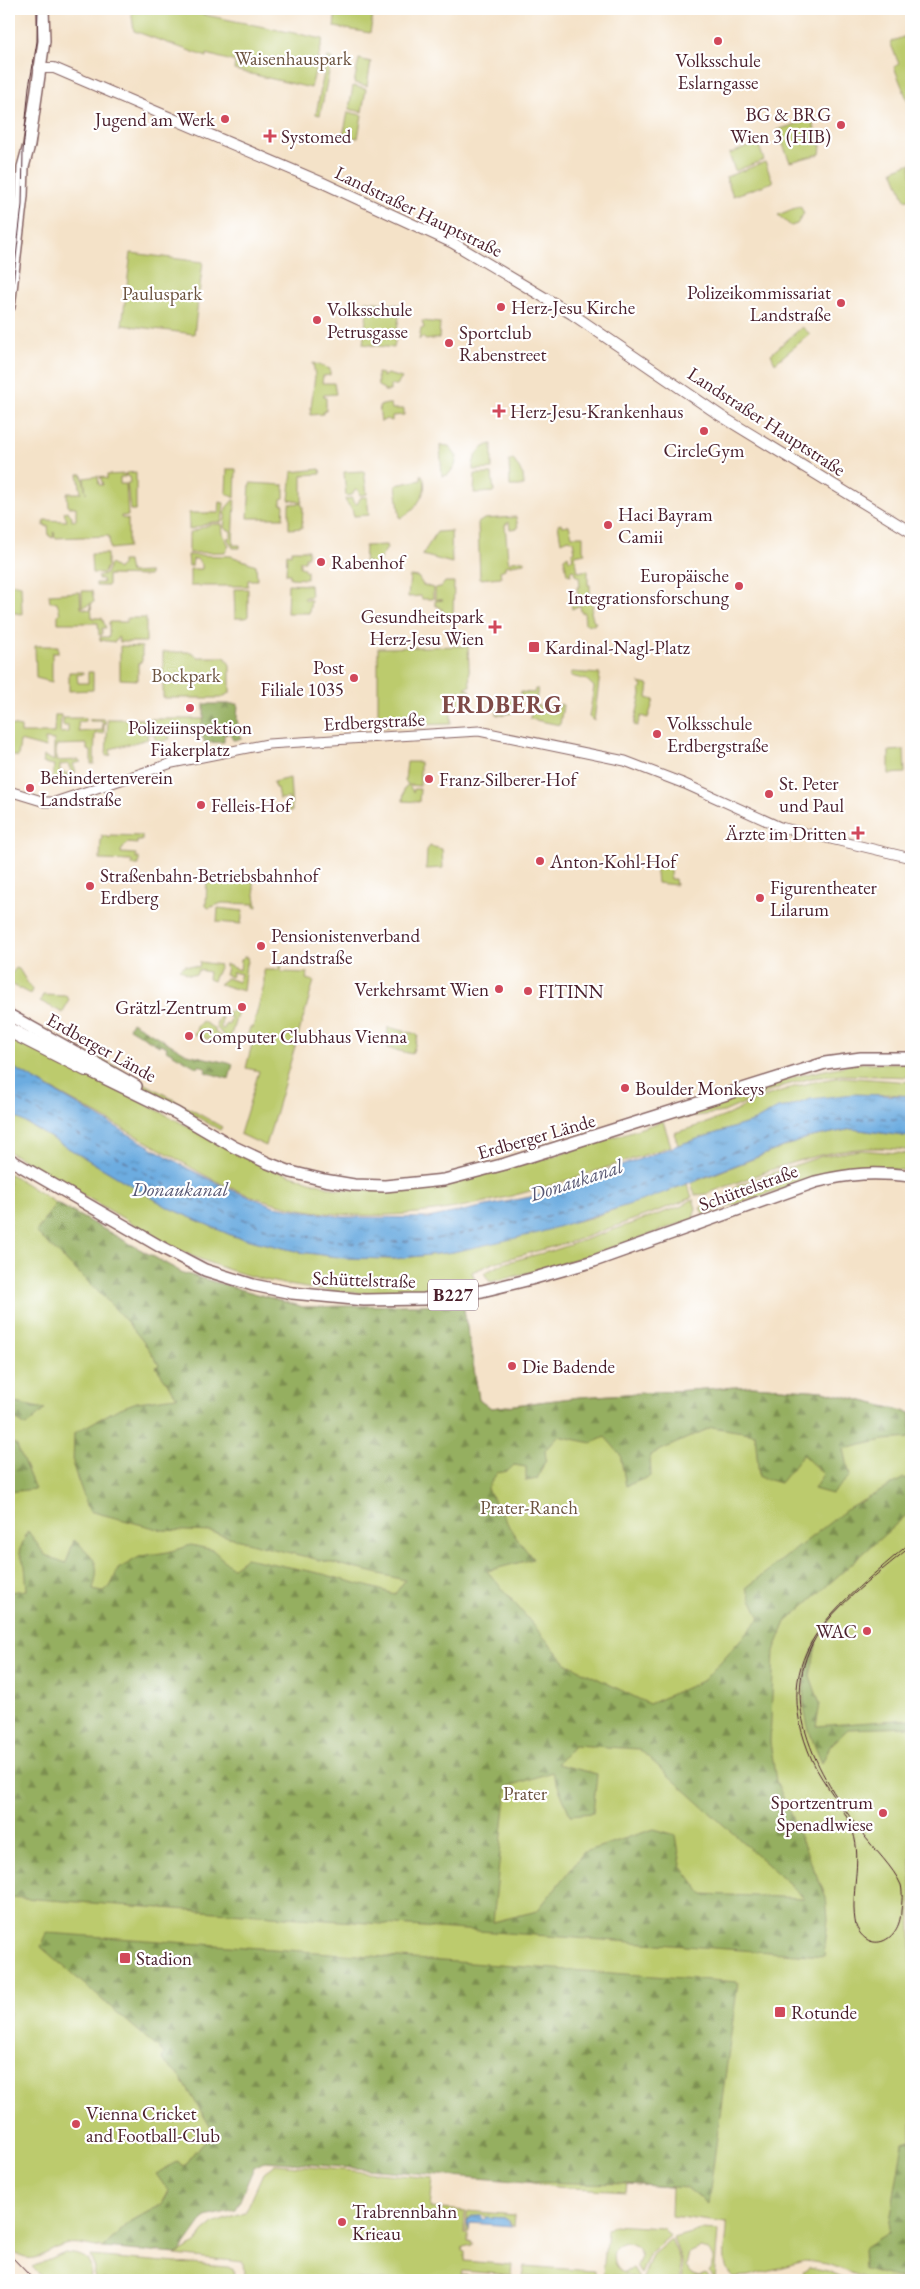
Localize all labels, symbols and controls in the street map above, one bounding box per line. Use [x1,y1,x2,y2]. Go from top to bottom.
marker: Volksschule Eslarngasse [712,35,724,47]
park label: Waisenhauspark [234,46,353,71]
place label: Volksschule Eslarngasse [675,48,761,95]
place label: BG & BRG Wien 3 (HIB) [730,102,831,149]
place label: Jugend am Werk [93,107,216,132]
marker: Jugend am Werk [219,113,231,125]
marker: BG & BRG Wien 3 (HIB) [835,119,847,131]
place label: Systomed [281,124,352,149]
marker: Systomed [263,129,277,143]
street label: Landstraßer Hauptstraße [331,160,507,263]
place label: Polizeikommissariat Landstraße [687,280,831,327]
park label: Pauluspark [122,281,203,306]
place label: Herz-Jesu Kirche [511,295,635,320]
place label: Volksschule Petrusgasse [327,297,412,344]
marker: Polizeikommissariat Landstraße [835,297,847,309]
marker: Herz-Jesu Kirche [495,301,507,313]
marker: Volksschule Petrusgasse [311,314,323,326]
place label: Sportclub Rabenstreet [459,320,546,367]
marker: Sportclub Rabenstreet [443,337,455,349]
street label: Landstraßer Hauptstraße [683,361,850,482]
place label: Herz-Jesu-Krankenhaus [510,399,684,424]
marker: Herz-Jesu-Krankenhaus [492,404,506,418]
marker: CircleGym [698,425,710,437]
place label: CircleGym [663,438,745,463]
place label: Haci Bayram Camii [618,502,713,549]
marker: Haci Bayram Camii [602,519,614,531]
place label: Rabenhof [331,550,407,575]
marker: Rabenhof [315,556,327,568]
place label: Europäische Integrationsforschung [567,563,730,610]
marker: Europäische Integrationsforschung [733,580,745,592]
place label: Gesundheitspark Herz-Jesu Wien [361,604,485,651]
marker: Gesundheitspark Herz-Jesu Wien [488,620,502,634]
place label: Kardinal-Nagl-Platz [545,635,691,660]
marker: Kardinal-Nagl-Platz [527,640,541,654]
place label: Post Filiale 1035 [261,655,344,702]
park label: Bockpark [151,663,222,688]
marker: Post Filiale 1035 [348,672,360,684]
district label: ERDBERG [441,689,563,720]
marker: Polizeiinspektion Fiakerplatz [184,702,196,714]
street label: Erdbergstraße [323,706,425,737]
place label: Volksschule Erdbergstraße [667,711,769,758]
place label: Polizeiinspektion Fiakerplatz [128,715,252,762]
marker: Volksschule Erdbergstraße [651,728,663,740]
place label: Behindertenverein Landstraße [40,765,173,812]
place label: Franz-Silberer-Hof [439,767,578,792]
place label: St. Peter und Paul [779,771,845,818]
marker: Franz-Silberer-Hof [423,773,435,785]
marker: Behindertenverein Landstraße [24,782,36,794]
marker: St. Peter und Paul [763,788,775,800]
place label: Felleis-Hof [211,793,293,818]
marker: Felleis-Hof [195,799,207,811]
place label: Ärzte im Dritten [724,821,847,846]
marker: Ärzte im Dritten [851,826,865,840]
place label: Anton-Kohl-Hof [549,849,678,874]
marker: Anton-Kohl-Hof [534,855,546,867]
place label: Straßenbahn-Betriebsbahnhof Erdberg [100,863,321,910]
place label: Figurentheater Lilarum [770,875,878,922]
marker: Straßenbahn-Betriebsbahnhof Erdberg [84,880,96,892]
marker: Figurentheater Lilarum [754,892,766,904]
place label: Pensionistenverband Landstraße [271,923,421,970]
marker: Pensionistenverband Landstraße [255,940,267,952]
place label: Verkehrsamt Wien [355,977,489,1002]
place label: FITINN [538,979,603,1004]
marker: Verkehrsamt Wien [493,983,505,995]
marker: FITINN [522,985,534,997]
place label: Grätzl-Zentrum [115,995,232,1020]
marker: Grätzl-Zentrum [236,1001,248,1013]
street label: Erdberger Lände [42,1007,161,1088]
place label: Computer Clubhaus Vienna [199,1024,407,1049]
marker: Computer Clubhaus Vienna [183,1030,195,1042]
place label: Boulder Monkeys [635,1076,764,1101]
marker: Boulder Monkeys [619,1082,631,1094]
street label: Erdberger Lände [474,1108,598,1165]
water label: Donaukanal [525,1152,627,1208]
street label: Schüttelstraße [695,1158,801,1217]
water label: Donaukanal [131,1176,230,1202]
street label: Schüttelstraße [312,1265,416,1294]
road number: B227 [428,1280,478,1310]
place label: Die Badende [522,1354,615,1379]
marker: Die Badende [506,1360,518,1372]
park label: Prater-Ranch [480,1495,578,1520]
place label: WAC [816,1619,857,1644]
marker: WAC [861,1625,873,1637]
park label: Prater [503,1781,548,1806]
place label: Sportzentrum Spenadlwiese [771,1790,873,1837]
marker: Sportzentrum Spenadlwiese [877,1807,889,1819]
place label: Stadion [136,1946,192,1971]
marker: Stadion [118,1951,132,1965]
place label: Rotunde [791,2000,857,2025]
marker: Rotunde [773,2005,787,2019]
place label: Vienna Cricket and Football-Club [86,2101,220,2148]
marker: Vienna Cricket and Football-Club [70,2118,82,2130]
place label: Trabrennbahn Krieau [352,2199,457,2246]
marker: Trabrennbahn Krieau [336,2216,348,2228]

